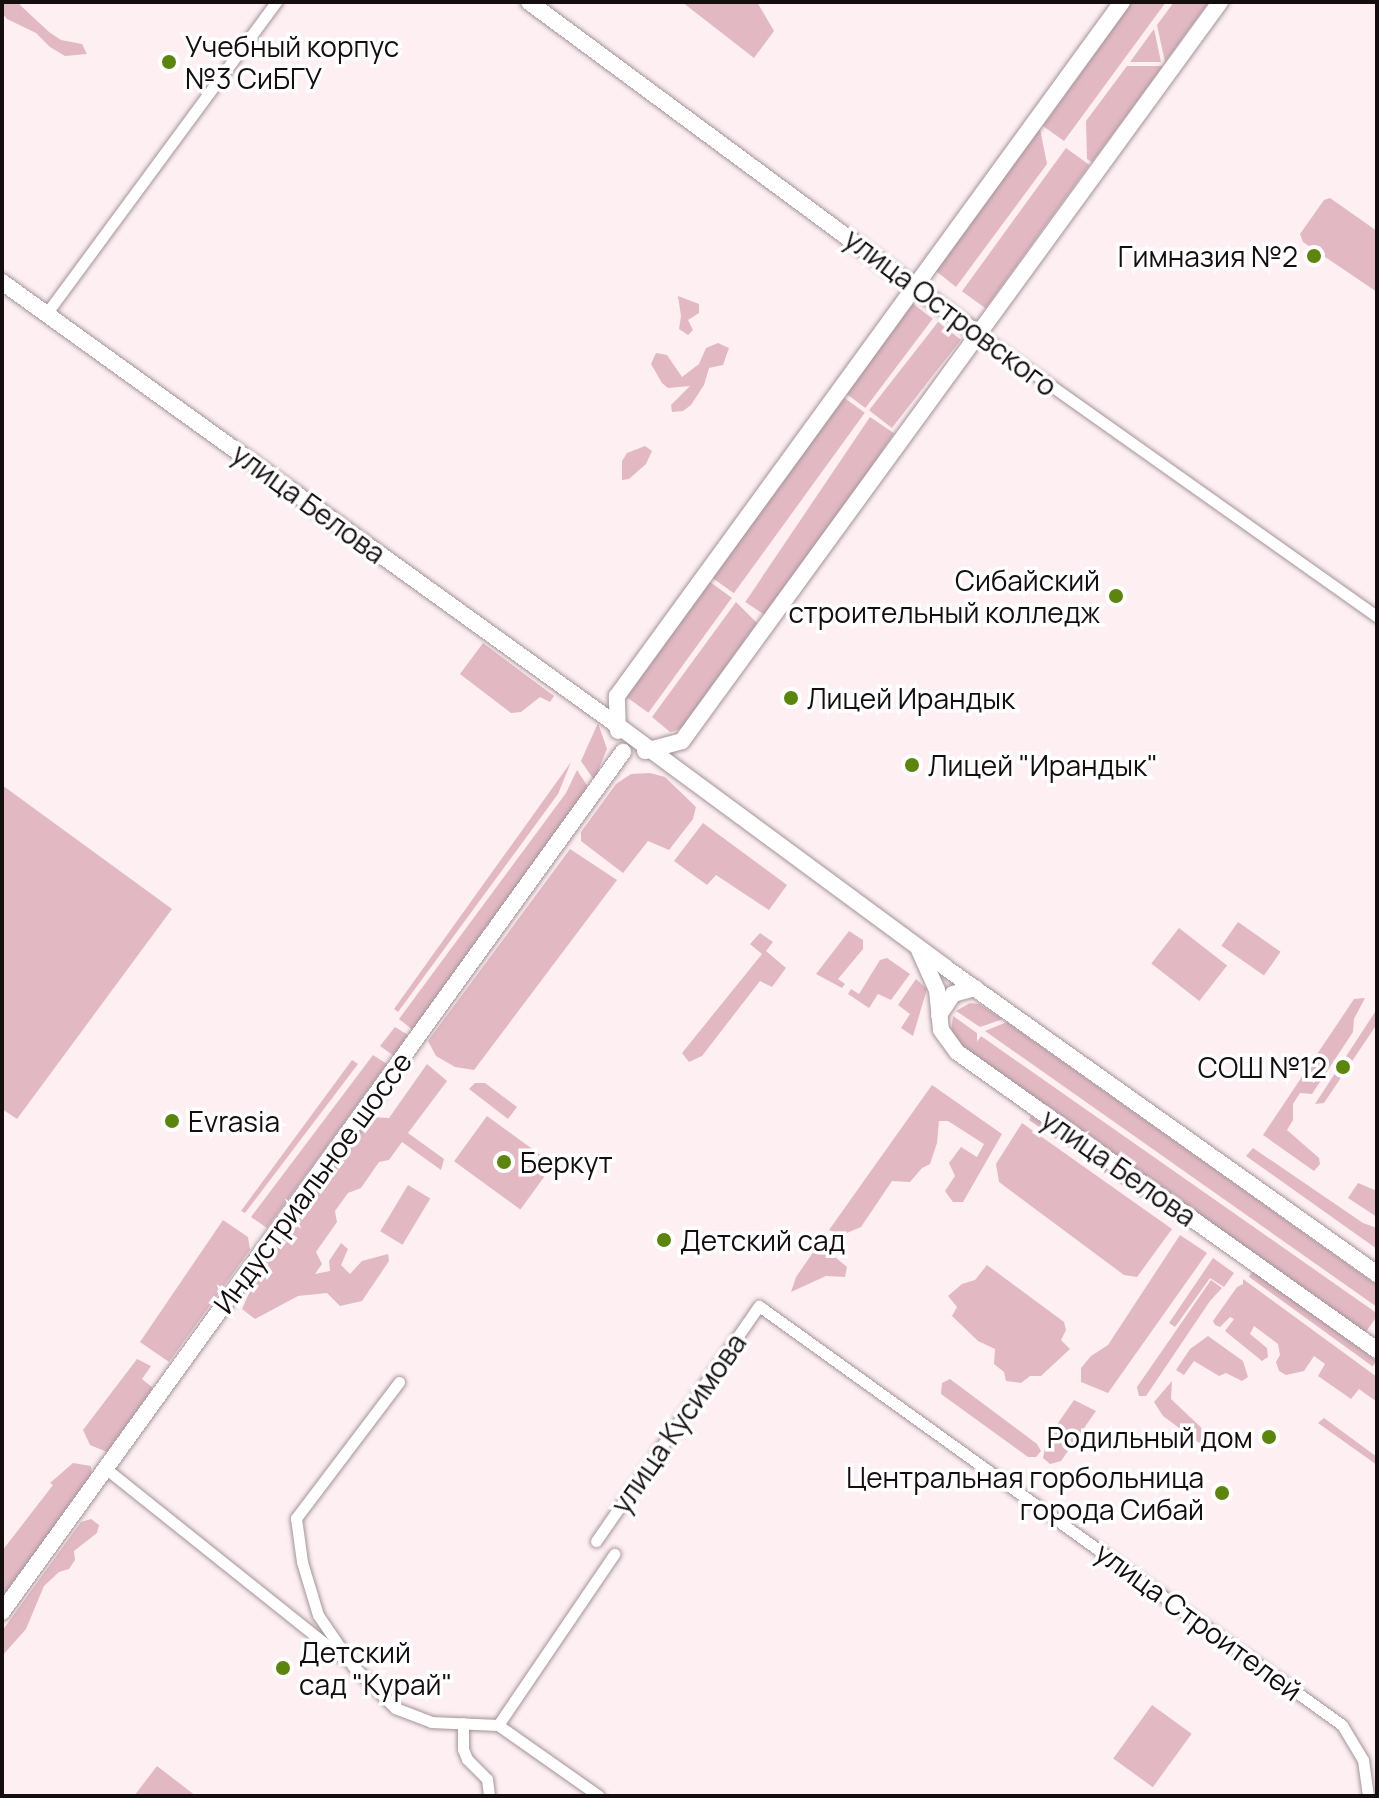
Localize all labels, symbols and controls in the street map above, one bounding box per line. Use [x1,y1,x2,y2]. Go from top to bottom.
place label: Учебный корпус №3 СиБГУ [185,29,399,95]
marker: Учебный корпус №3 СиБГУ [160,53,178,71]
street label: улица Островского [838,221,1064,403]
place label: Гимназия №2 [1118,239,1298,273]
marker: Гимназия №2 [1305,247,1323,265]
street label: улица Белова [226,436,392,570]
place label: Сибайский строительный колледж [788,563,1100,629]
marker: Сибайский строительный колледж [1107,587,1125,605]
place label: Лицей Ирандык [807,681,1015,715]
marker: Лицей Ирандык [782,689,800,707]
place label: Лицей "Ирандык" [928,748,1158,782]
marker: Лицей "Ирандык" [903,756,921,774]
street label: Индустриальное шоссе [206,1045,418,1319]
place label: СОШ №12 [1198,1050,1327,1084]
marker: СОШ №12 [1334,1058,1352,1076]
street label: улица Белова [1035,1101,1203,1233]
place label: Evrasia [188,1104,280,1138]
marker: Evrasia [163,1112,181,1130]
place label: Беркут [520,1145,613,1179]
marker: Беркут [495,1153,513,1171]
place label: Детский сад [680,1223,845,1257]
marker: Детский сад [655,1231,673,1249]
street label: улица Кусимова [603,1326,753,1520]
place label: Родильный дом [1047,1420,1253,1454]
marker: Родильный дом [1260,1428,1278,1446]
place label: Центральная горбольница города Сибай [846,1460,1204,1526]
marker: Центральная горбольница города Сибай [1211,1482,1233,1504]
street label: улица Строителей [1089,1535,1309,1707]
place label: Детский сад "Курай" [299,1635,452,1701]
marker: Детский сад "Курай" [274,1659,292,1677]

